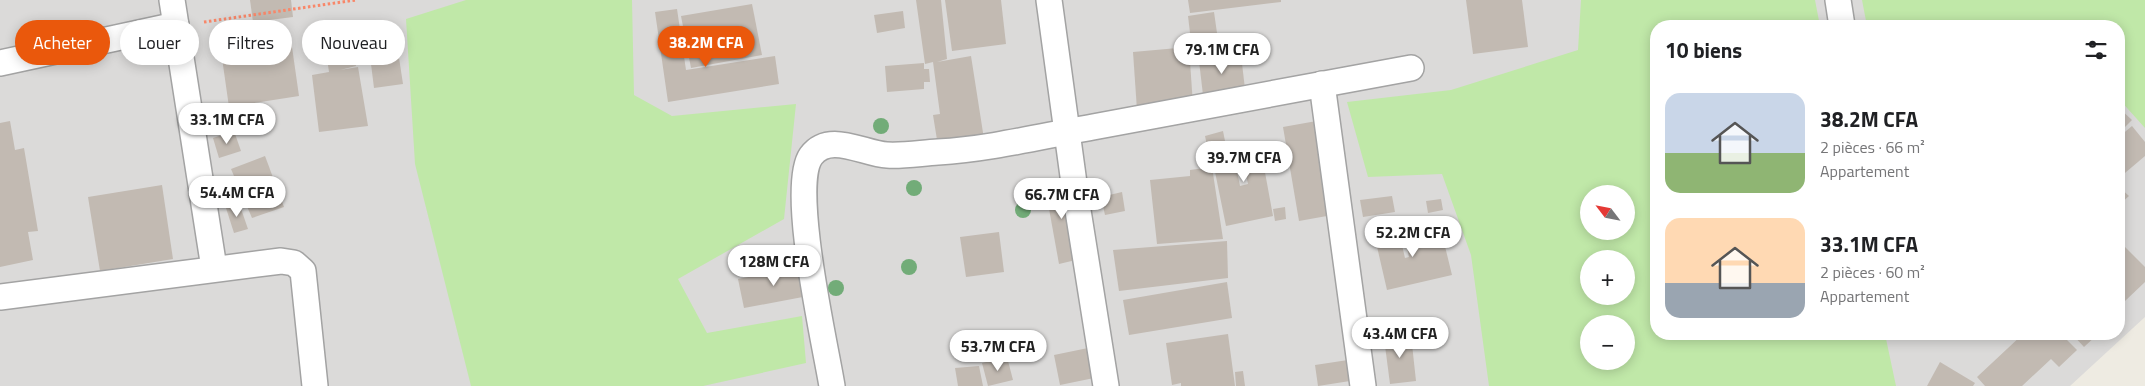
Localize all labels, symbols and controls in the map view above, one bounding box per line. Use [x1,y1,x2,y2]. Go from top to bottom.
chip: Acheter [15,20,110,65]
chip: Louer [120,20,199,65]
chip: Filtres [209,20,292,65]
chip: Nouveau [302,20,405,65]
pin: 38.2M CFA [649,26,763,68]
text: 38.2M CFA [669,30,743,54]
pin: 79.1M CFA [1165,32,1279,75]
text: 10 biens [1665,34,1742,66]
icon: filters [2082,36,2110,64]
text: 79.1M CFA [1185,37,1259,61]
pin: 33.1M CFA [170,102,284,145]
text: 38.2M CFA [1820,103,1918,135]
text: 33.1M CFA [190,107,264,131]
icon: home [1705,113,1765,173]
text: 2 pièces · 66 m² [1820,135,1925,159]
pin: 39.7M CFA [1187,140,1301,183]
text: 39.7M CFA [1207,145,1281,169]
text: Appartement [1820,159,1909,183]
pin: 54.4M CFA [180,176,294,218]
pin: 66.7M CFA [1005,178,1119,220]
text: 54.4M CFA [200,180,274,204]
text: 66.7M CFA [1025,182,1099,206]
north arrow [1580,185,1635,240]
map controls [1580,185,1635,370]
pin: 52.2M CFA [1356,216,1470,258]
text: 52.2M CFA [1376,220,1450,244]
text: 33.1M CFA [1820,228,1918,260]
icon: home [1705,238,1765,298]
pin: 128M CFA [722,244,826,287]
text: 128M CFA [739,249,809,273]
button: + [1580,250,1635,305]
text: 2 pièces · 60 m² [1820,260,1925,284]
text: Appartement [1820,284,1909,308]
button: − [1580,315,1635,370]
pin: 43.4M CFA [1343,316,1457,359]
text: 43.4M CFA [1363,321,1437,345]
pin: 53.7M CFA [941,330,1055,372]
text: 53.7M CFA [961,334,1035,358]

